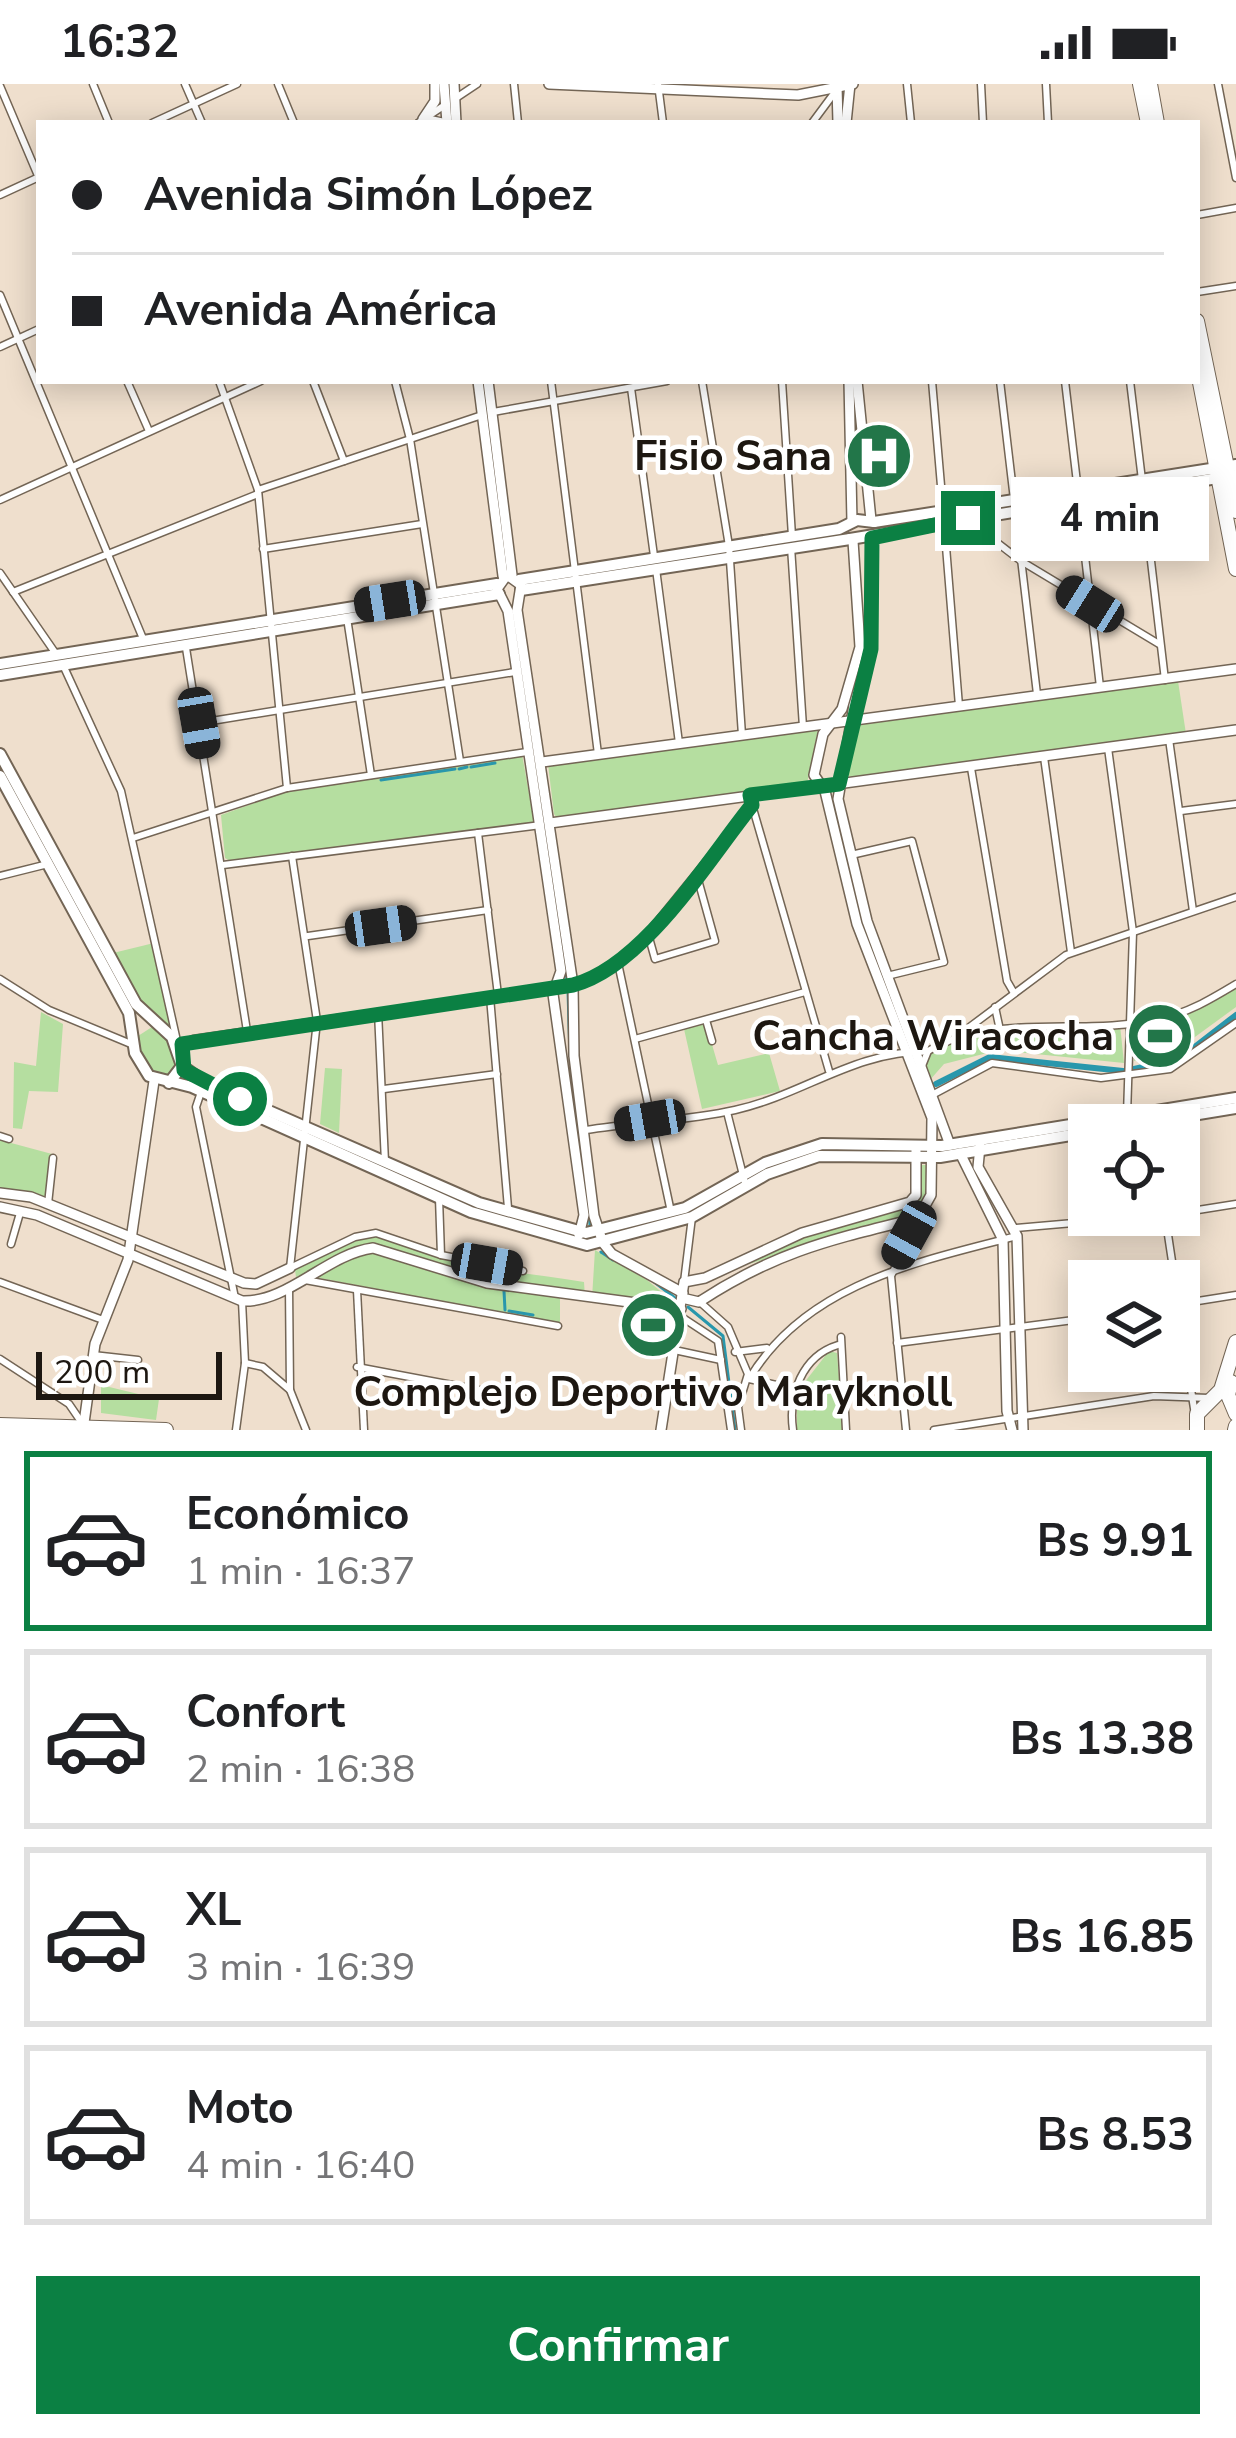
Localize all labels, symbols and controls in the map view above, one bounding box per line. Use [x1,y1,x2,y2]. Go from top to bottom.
text: 16:32 [60,12,179,73]
text: Avenida Simón López [144,165,593,226]
text: Avenida América [144,280,498,341]
hospital icon: Fisio Sana [844,421,914,491]
place label: Fisio Sana [634,428,832,485]
callout: 4 min [1010,476,1208,560]
route end [941,491,995,545]
text: 4 min [1060,492,1160,545]
car [1050,570,1130,638]
car [352,578,428,624]
car [175,684,223,762]
car [343,903,419,949]
sports icon: Cancha Wiracocha [1125,1001,1195,1071]
place label: Cancha Wiracocha [752,1008,1114,1065]
route start [213,1072,267,1126]
car [611,1096,689,1144]
map controls [1068,1104,1200,1392]
button: locate [1068,1104,1200,1236]
car [876,1195,942,1275]
car [448,1240,526,1288]
button: layers [1068,1260,1200,1392]
sports icon: Complejo Deportivo Maryknoll [618,1290,688,1360]
scale bar [36,1346,222,1399]
text: 200 m [54,1350,150,1395]
place label: Complejo Deportivo Maryknoll [354,1364,952,1421]
text: Económico [186,1484,409,1545]
icon: car [42,1487,150,1595]
text: Bs 9.91 [1037,1511,1194,1572]
text: 1 min · 16:37 [186,1545,415,1598]
text: Confort [186,1682,345,1743]
icon: car [42,1685,150,1793]
text: Bs 13.38 [1010,1709,1194,1770]
text: 2 min · 16:38 [186,1743,415,1796]
text: XL [186,1880,242,1941]
icon: car [42,1883,150,1991]
text: Bs 16.85 [1010,1907,1194,1968]
text: 3 min · 16:39 [186,1941,415,1994]
text: Moto [186,2078,294,2139]
icon: car [42,2081,150,2189]
text: Bs 8.53 [1037,2105,1194,2166]
text: 4 min · 16:40 [186,2139,415,2192]
button: Confirmar [36,2276,1200,2414]

